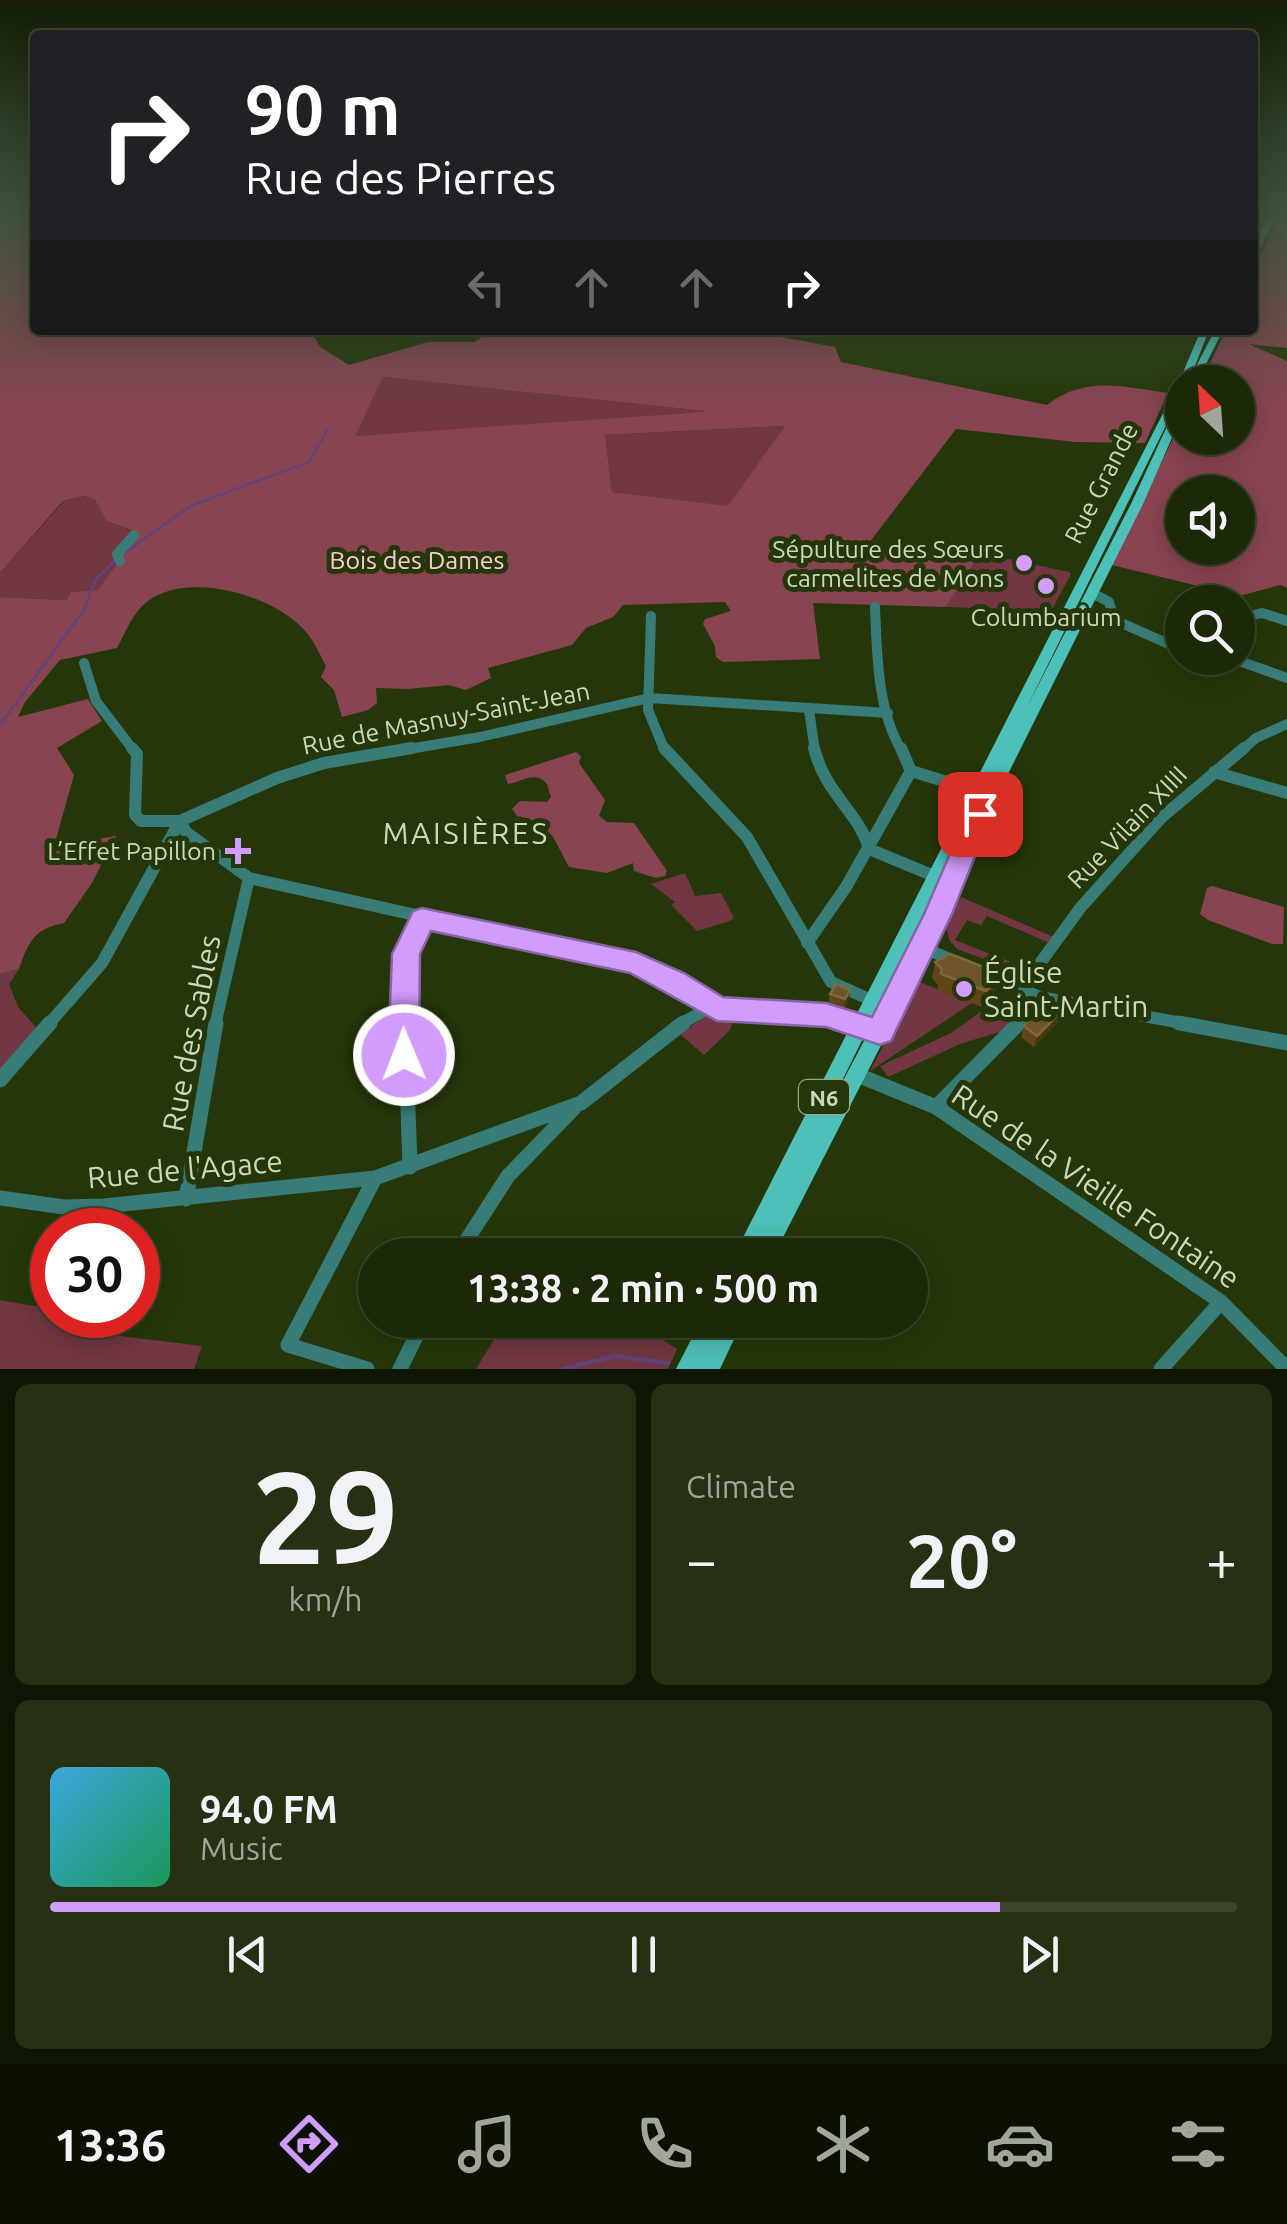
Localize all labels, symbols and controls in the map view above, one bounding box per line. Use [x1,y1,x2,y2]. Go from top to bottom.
icon: right [80,70,210,200]
text: 90 m [245,70,401,148]
text: Rue des Pierres [245,152,556,203]
icon: left [459,260,514,315]
icon: ahead [564,260,619,315]
icon: ahead [669,260,724,315]
icon: right [774,260,829,315]
north arrow [1165,365,1255,455]
map controls [1165,365,1255,675]
street label: Rue Grande [1059,418,1143,548]
button: sound [1165,475,1255,565]
place label: Sépulture des Sœurs carmelites de Mons [772,535,1004,592]
park label: Bois des Dames [330,546,504,574]
marker: Sépulture des Sœurs carmelites de Mons [1013,552,1035,574]
marker: Columbarium [1035,575,1057,597]
button: search [1165,585,1255,675]
place label: Columbarium [970,603,1122,631]
street label: Rue de Masnuy-Saint-Jean [300,676,592,760]
street label: Rue Vilain XIIII [1062,760,1192,894]
pin [938,772,1023,857]
icon: arrive [953,787,1008,842]
district label: MAISIÈRES [382,815,550,850]
place label: L’Effet Papillon [47,837,216,865]
marker: L’Effet Papillon [225,838,251,864]
street label: Rue des Sables [155,932,227,1134]
place label: Église Saint-Martin [984,954,1148,1023]
marker: Église Saint-Martin [953,978,975,1000]
position arrow [352,1003,456,1107]
street label: Rue de la Vieille Fontaine [946,1077,1246,1295]
road number: N6 [799,1080,849,1114]
street label: Rue de l'Agace [86,1144,284,1194]
speed limit sign: 30 [30,1208,160,1338]
text: 13:38 · 2 min · 500 m [467,1267,819,1309]
text: 29 [252,1443,399,1589]
text: Climate [686,1468,796,1504]
text: 20° [906,1518,1017,1602]
text: − [686,1529,717,1590]
text: + [1206,1529,1237,1590]
text: km/h [289,1581,362,1617]
text: 94.0 FM [200,1788,338,1830]
text: Music [200,1830,283,1866]
icon: previous [220,1927,275,1982]
icon: pause [616,1927,671,1982]
icon: next [1012,1927,1067,1982]
icon: directions [274,2109,344,2179]
icon: music [452,2109,522,2179]
icon: phone [630,2109,700,2179]
icon: climate [808,2109,878,2179]
icon: car [985,2109,1055,2179]
icon: filters [1163,2109,1233,2179]
text: 13:36 [54,2119,166,2170]

